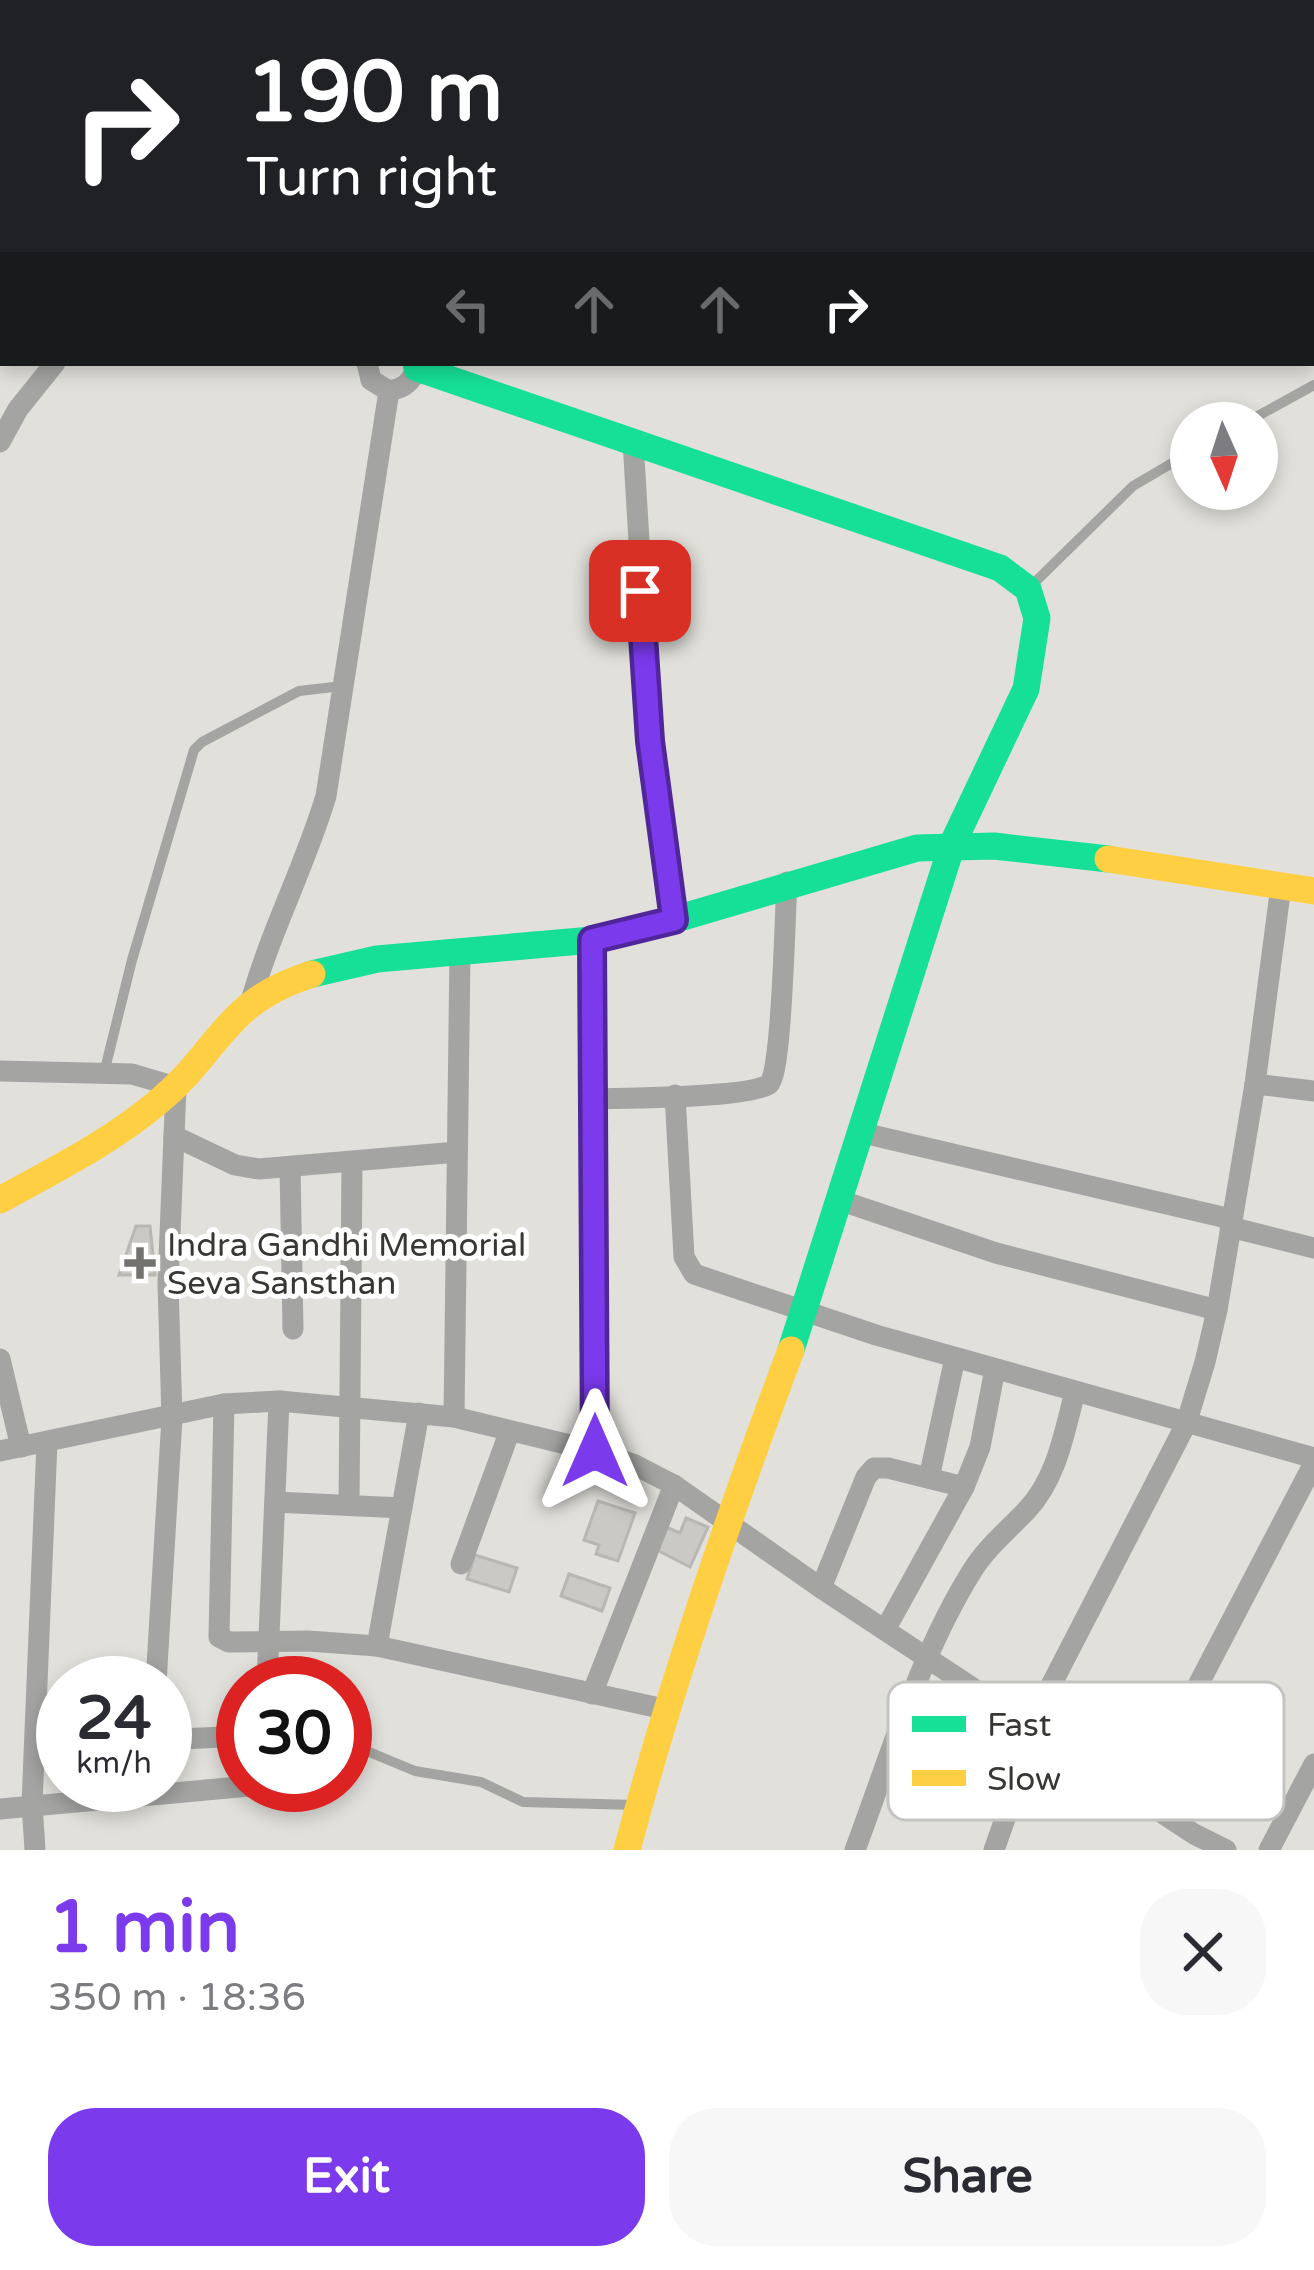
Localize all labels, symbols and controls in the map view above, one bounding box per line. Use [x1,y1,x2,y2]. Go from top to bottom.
text: 190 m [246,43,503,144]
icon: right [48,48,204,204]
text: Turn right [246,145,497,210]
icon: left [435,276,501,342]
icon: ahead [561,276,627,342]
icon: ahead [687,276,753,342]
icon: right [813,276,879,342]
north arrow [1170,402,1278,510]
map controls [1170,402,1278,510]
pin [589,540,691,642]
icon: arrive [607,558,673,624]
place label: Indra Gandhi Memorial Seva Sansthan [167,1226,526,1303]
marker: Indra Gandhi Memorial Seva Sansthan [124,1247,156,1279]
position arrow [532,1388,658,1514]
speed limit sign: 30 [216,1656,372,1812]
legend [888,1682,1284,1820]
text: 24 [76,1683,152,1755]
text: Fast [987,1706,1051,1745]
text: km/h [76,1745,152,1782]
text: Slow [987,1760,1061,1799]
text: 1 min [48,1885,240,1972]
button: close [1140,1889,1266,2015]
text: 350 m · 18:36 [48,1974,306,2021]
button: Exit [48,2108,645,2246]
button: Share [669,2108,1266,2246]

